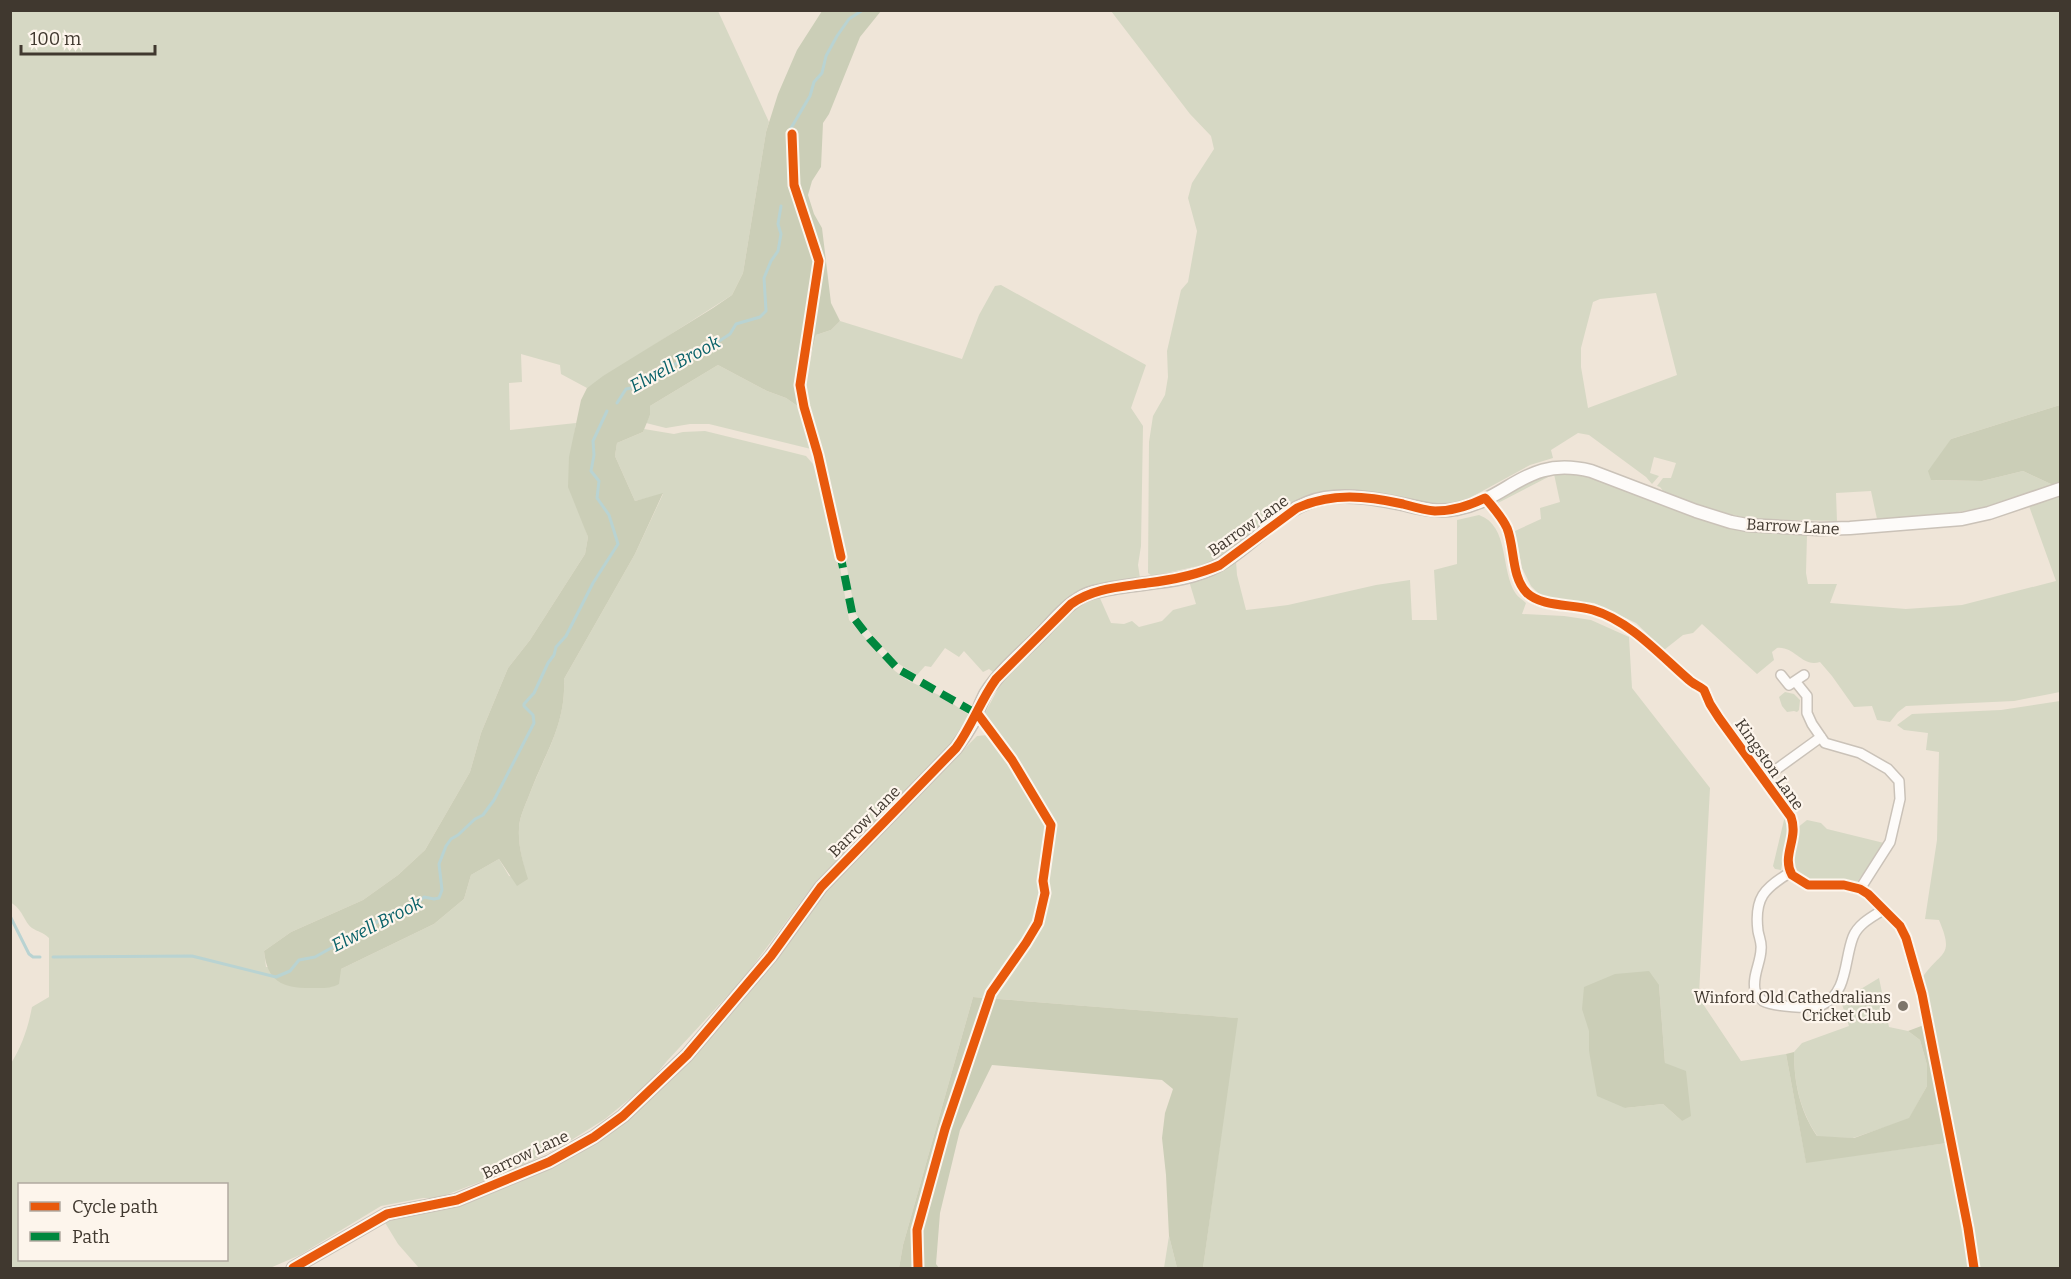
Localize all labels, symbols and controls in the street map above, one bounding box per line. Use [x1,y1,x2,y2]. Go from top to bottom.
scale bar [21,18,154,56]
text: 100 m [30,28,81,50]
water label: Elwell Brook [626,331,724,397]
street label: Barrow Lane [1205,491,1292,560]
street label: Barrow Lane [1746,515,1840,538]
street label: Kingston Lane [1731,715,1808,813]
street label: Barrow Lane [825,782,904,861]
water label: Elwell Brook [328,892,427,956]
place label: Winford Old Cathedralians Cricket Club [1694,988,1891,1025]
marker: Winford Old Cathedralians Cricket Club [1896,999,1910,1013]
street label: Barrow Lane [479,1126,572,1183]
legend [18,1183,228,1261]
text: Cycle path [72,1196,158,1218]
text: Path [72,1226,110,1248]

